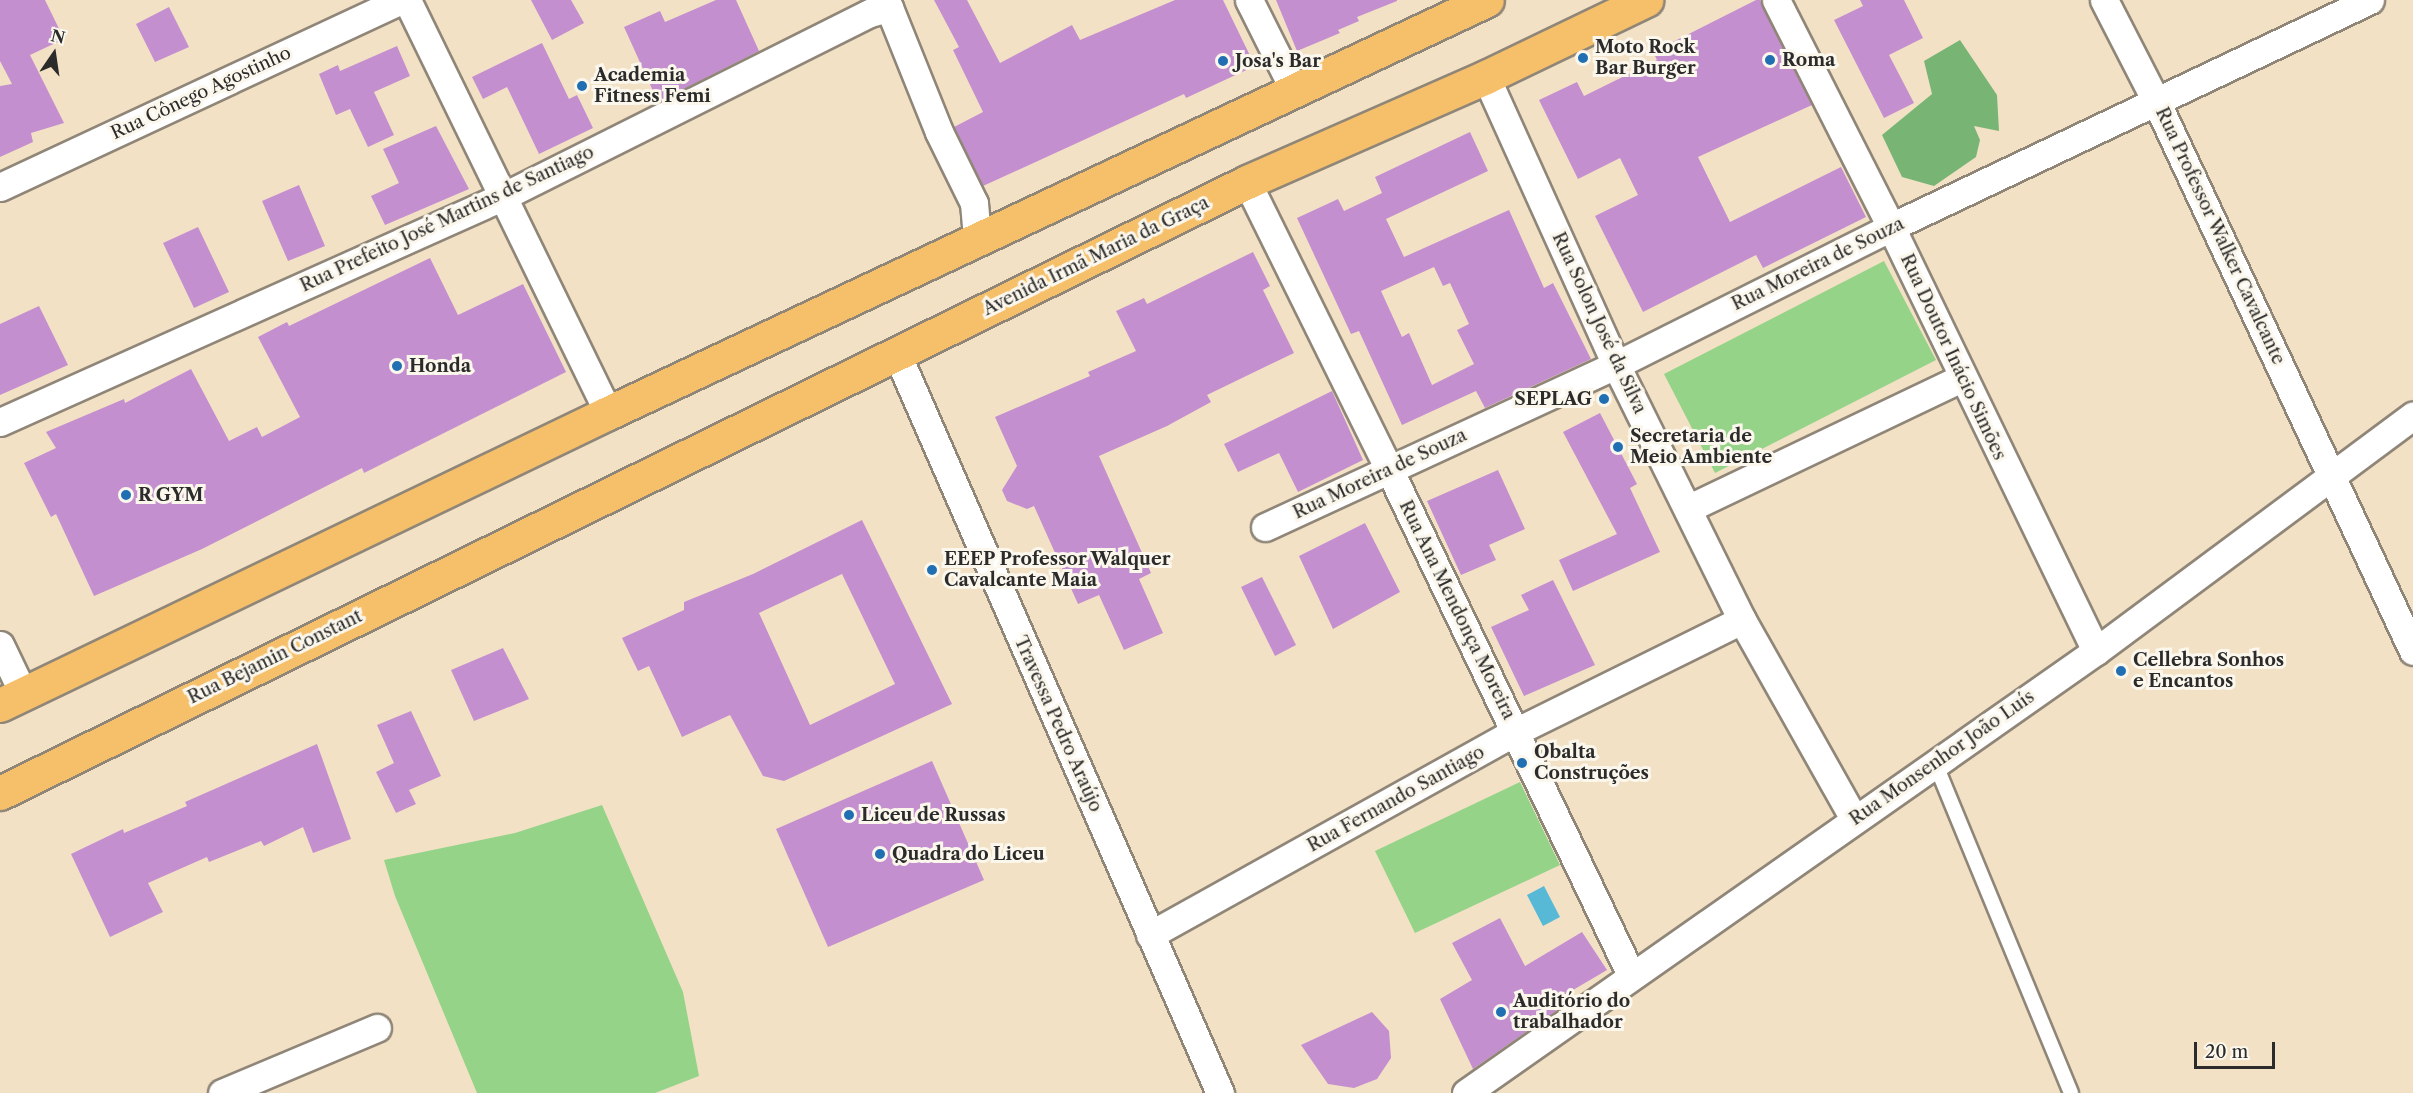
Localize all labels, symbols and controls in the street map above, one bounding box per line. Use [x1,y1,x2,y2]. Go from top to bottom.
north arrow [24,24,84,84]
text: N [49,25,67,48]
place label: Moto Rock Bar Burger [1595,37,1696,80]
street label: Rua Cônego Agostinho [107,42,295,144]
place label: Roma [1782,49,1836,71]
place label: Josa's Bar [1235,50,1321,72]
marker: Moto Rock Bar Burger [1576,51,1590,65]
marker: Roma [1763,53,1777,67]
marker: Josa's Bar [1216,54,1230,68]
place label: Academia Fitness Femi [594,65,711,107]
marker: Academia Fitness Femi [575,79,589,93]
street label: Rua Professor Walker Cavalcante [2150,103,2290,369]
street label: Rua Prefeito José Martins de Santiago [297,141,597,297]
street label: Avenida Irmã Maria da Graça [979,192,1213,320]
street label: Rua Moreira de Souza [1728,213,1908,315]
street label: Rua Solon José da Silva [1547,229,1651,417]
street label: Rua Doutor Inácio Simões [1896,250,2010,464]
place label: Honda [409,355,471,377]
marker: Honda [390,359,404,373]
place label: SEPLAG [1514,388,1592,410]
marker: SEPLAG [1597,392,1611,406]
street label: Rua Moreira de Souza [1290,424,1470,524]
place label: Secretaria de Meio Ambiente [1630,426,1773,468]
marker: Secretaria de Meio Ambiente [1611,440,1625,454]
place label: R GYM [138,484,204,506]
marker: R GYM [119,488,133,502]
street label: Rua Ana Mendonça Moreira [1394,496,1520,724]
place label: EEEP Professor Walquer Cavalcante Maia [944,549,1172,592]
marker: EEEP Professor Walquer Cavalcante Maia [925,563,939,577]
street label: Rua Bejamin Constant [184,605,366,709]
street label: Travessa Pedro Araújo [1009,632,1107,816]
place label: Cellebra Sonhos e Encantos [2133,650,2284,692]
marker: Cellebra Sonhos e Encantos [2114,664,2128,678]
street label: Rua Monsenhor João Luís [1845,686,2039,830]
street label: Rua Fernando Santiago [1304,741,1488,857]
place label: Obalta Construções [1534,742,1649,784]
marker: Obalta Construções [1515,756,1529,770]
place label: Liceu de Russas [861,804,1005,826]
marker: Liceu de Russas [842,808,856,822]
place label: Quadra do Liceu [892,843,1045,865]
marker: Quadra do Liceu [873,847,887,861]
place label: Auditório do trabalhador [1513,991,1630,1034]
marker: Auditório do trabalhador [1494,1005,1508,1019]
scale bar [2197,1030,2278,1068]
text: 20 m [2205,1041,2248,1063]

